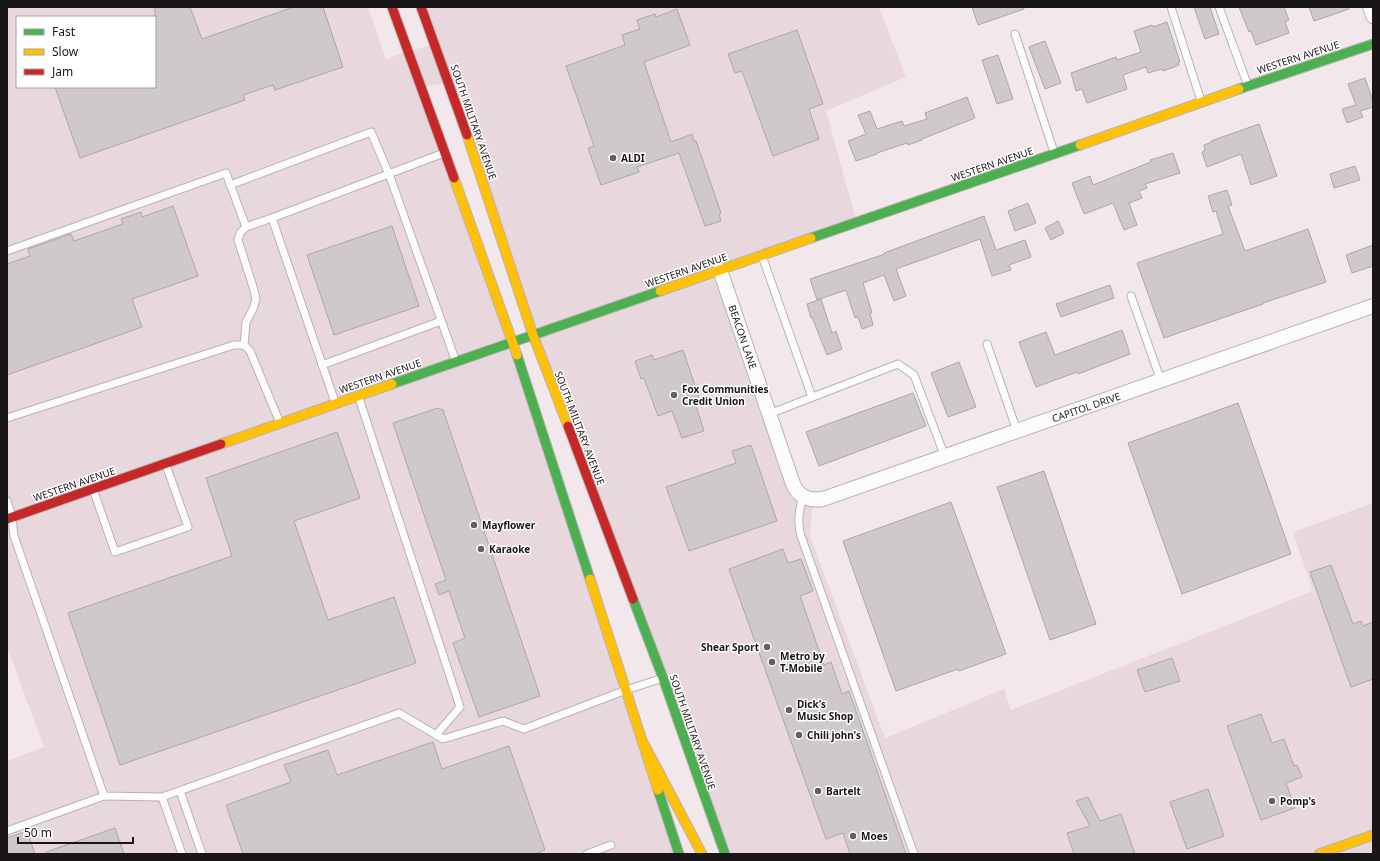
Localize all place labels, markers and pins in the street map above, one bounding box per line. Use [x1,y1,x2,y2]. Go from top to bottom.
place label: ALDI [621,151,645,165]
marker: ALDI [608,153,618,163]
place label: Fox Communities Credit Union [682,382,768,408]
marker: Fox Communities Credit Union [669,390,679,400]
place label: Mayflower [482,518,536,532]
marker: Mayflower [469,520,479,530]
place label: Karaoke [489,542,530,556]
marker: Karaoke [476,544,486,554]
place label: Shear Sport [701,640,760,654]
marker: Shear Sport [762,642,772,652]
place label: Metro by T-Mobile [780,649,825,675]
marker: Metro by T-Mobile [767,657,777,667]
place label: Dick's Music Shop [797,697,853,723]
marker: Dick's Music Shop [784,705,794,715]
place label: Chili john's [807,728,861,742]
marker: Chili john's [794,730,804,740]
place label: Bartelt [826,784,861,798]
marker: Bartelt [813,786,823,796]
place label: Pomp's [1280,794,1316,808]
marker: Pomp's [1267,796,1277,806]
place label: Moes [861,829,888,843]
marker: Moes [848,831,858,841]

